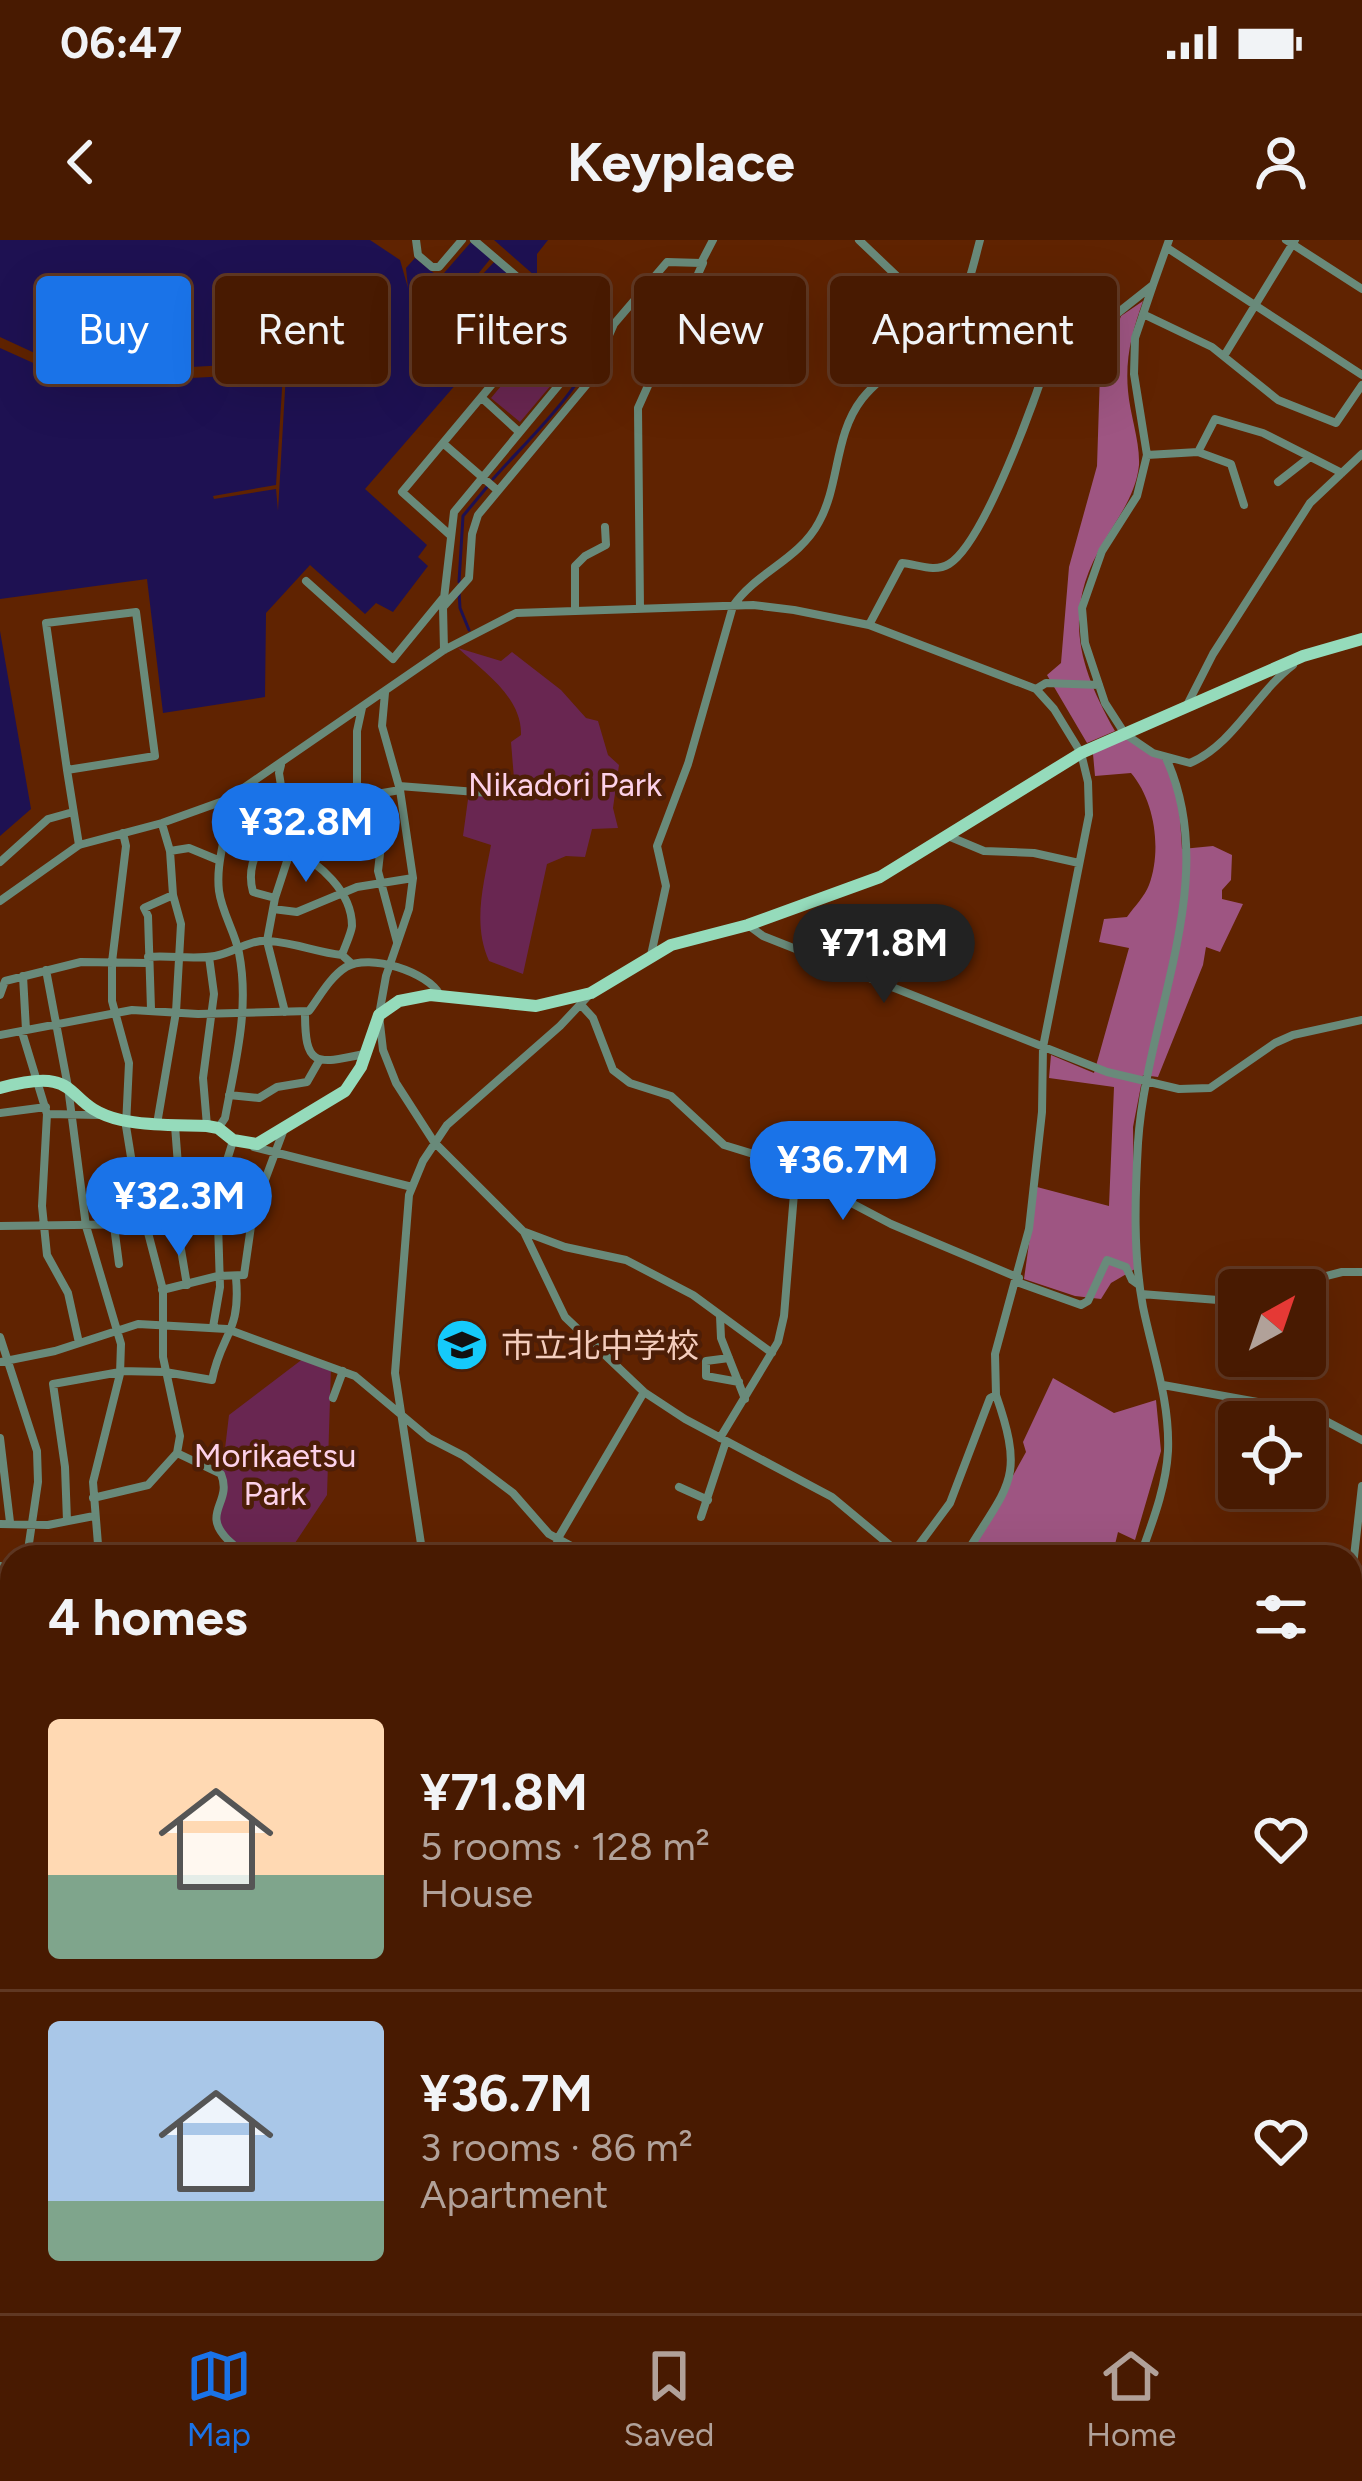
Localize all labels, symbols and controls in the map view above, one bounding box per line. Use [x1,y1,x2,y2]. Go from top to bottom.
text: 06:47 [60,15,182,69]
icon: back [48,129,114,195]
icon: person [1248,129,1314,195]
text: Keyplace [567,130,795,195]
chip: Buy [36,276,191,384]
chip: Rent [215,276,388,384]
chip: Filters [412,276,610,384]
chip: New [634,276,806,384]
chip: Apartment [830,276,1117,384]
park label: Nikadori Park [468,765,662,804]
pin: ¥32.8M [208,783,404,885]
text: ¥32.8M [239,798,373,845]
pin: ¥71.8M [786,904,982,1006]
text: ¥71.8M [820,919,948,966]
pin: ¥36.7M [745,1121,941,1223]
text: ¥36.7M [777,1136,909,1183]
pin: ¥32.3M [81,1157,277,1259]
text: ¥32.3M [113,1172,245,1219]
north arrow [1218,1269,1326,1377]
map controls [1218,1269,1326,1509]
school or university icon: 市立北中学校 [434,1317,490,1373]
place label: 市立北中学校 [501,1326,699,1365]
button: locate [1218,1401,1326,1509]
park label: Morikaetsu Park [194,1436,356,1513]
icon: filters [1248,1584,1314,1650]
text: 4 homes [48,1587,248,1648]
text: ¥71.8M [420,1762,588,1823]
icon: home [144,1767,288,1911]
icon: heart [1248,1806,1314,1872]
text: 5 rooms · 128 m² [420,1823,710,1870]
text: House [420,1870,533,1917]
text: ¥36.7M [420,2063,593,2124]
icon: home [144,2069,288,2213]
icon: heart [1248,2108,1314,2174]
text: 3 rooms · 86 m² [420,2124,693,2171]
text: Apartment [420,2171,608,2218]
tab: Map [186,2343,252,2454]
tab: Saved [623,2343,714,2454]
tab: Home [1086,2343,1176,2454]

